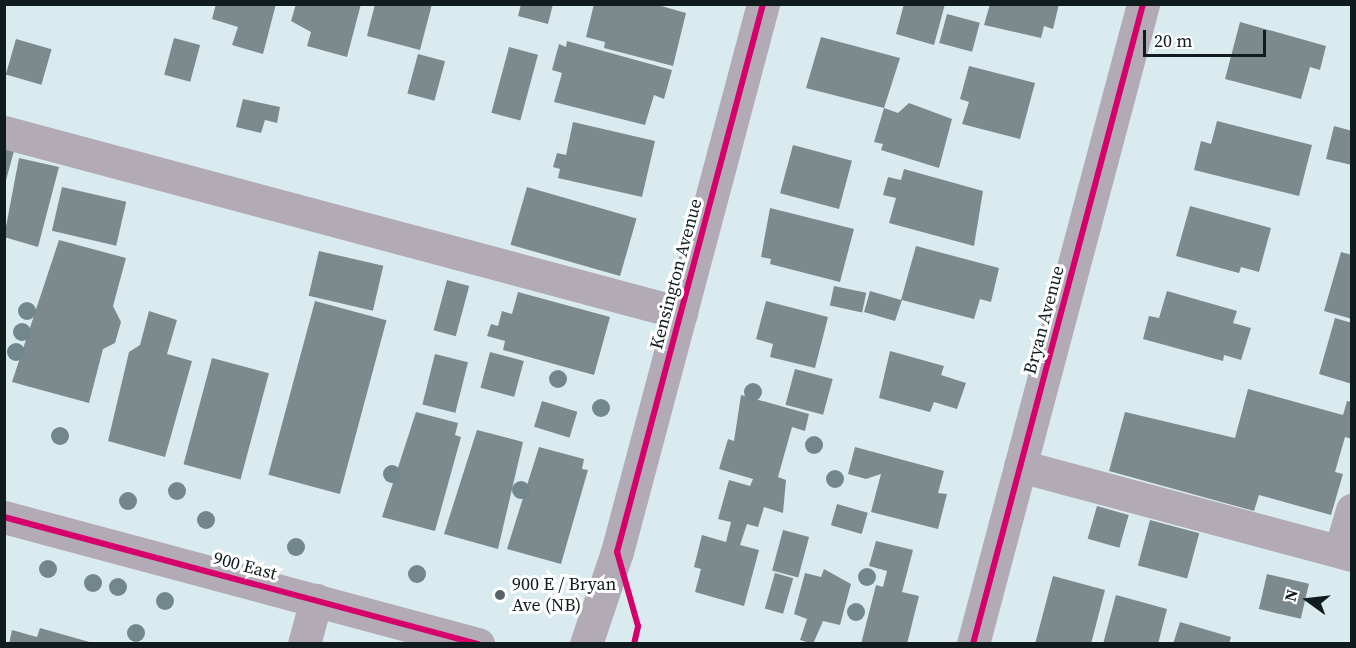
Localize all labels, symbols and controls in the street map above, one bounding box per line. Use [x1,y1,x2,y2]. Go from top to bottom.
scale bar [1146,18,1269,56]
text: 20 m [1154,28,1192,53]
street label: Kensington Avenue [646,196,706,352]
street label: Bryan Avenue [1019,263,1069,377]
street label: 900 East [211,547,279,585]
north arrow [1278,570,1338,630]
place label: 900 E / Bryan Ave (NB) [512,574,616,616]
text: N [1278,587,1303,604]
marker: 900 E / Bryan Ave (NB) [493,588,507,602]

